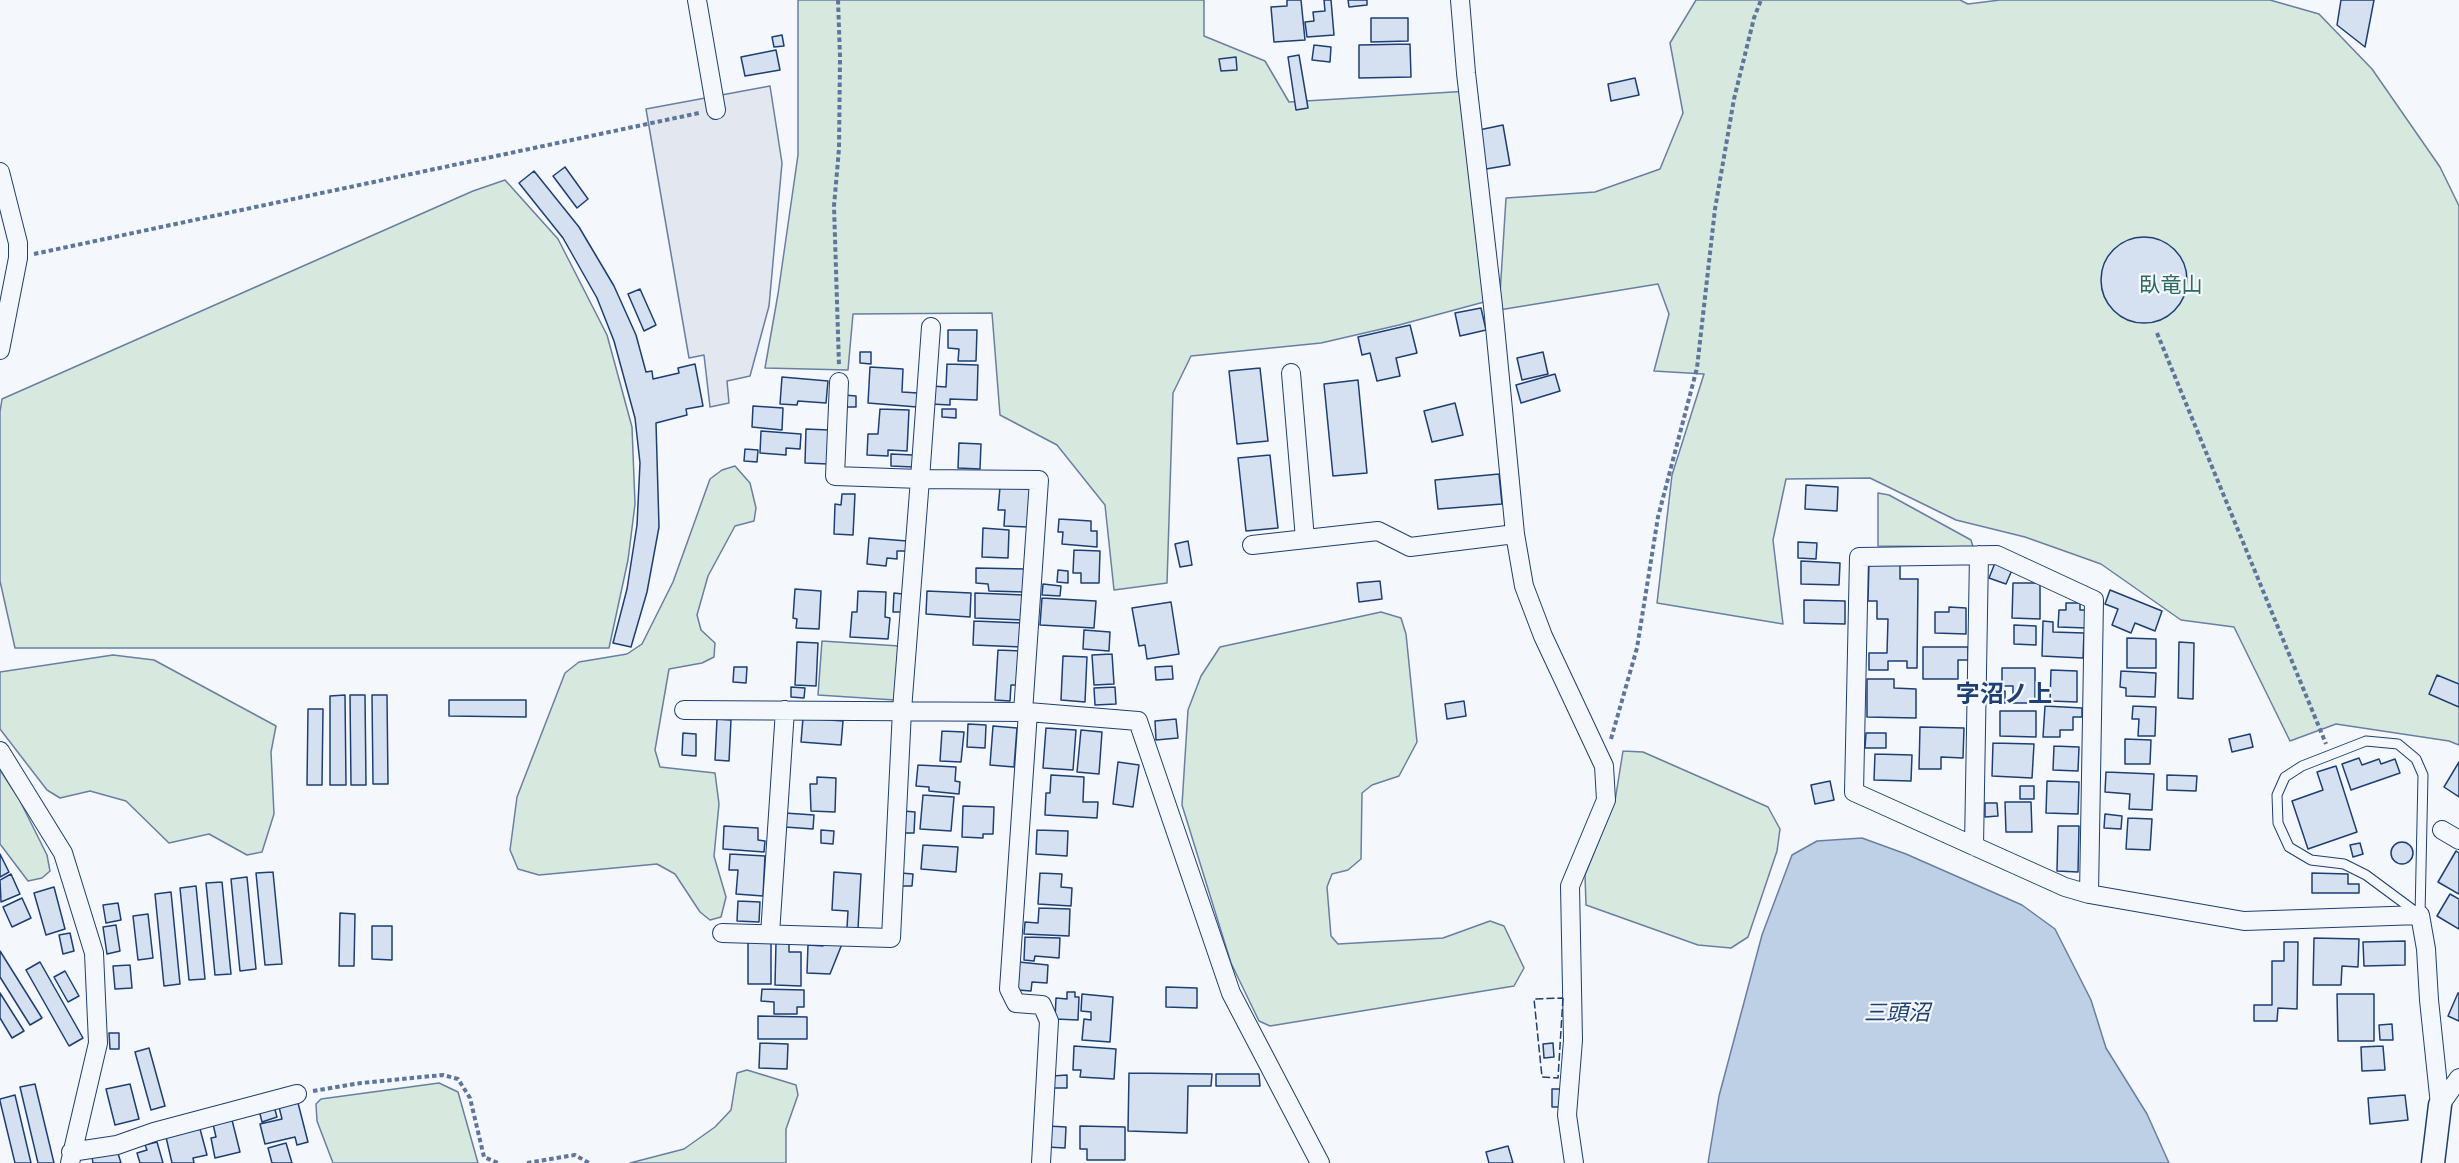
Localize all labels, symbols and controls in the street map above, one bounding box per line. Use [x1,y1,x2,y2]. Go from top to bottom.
park label: 臥竜山 [2140,272,2202,298]
district label: 字沼ノ上 [1956,680,2052,708]
water label: 三頭沼 [1864,1000,1930,1026]

